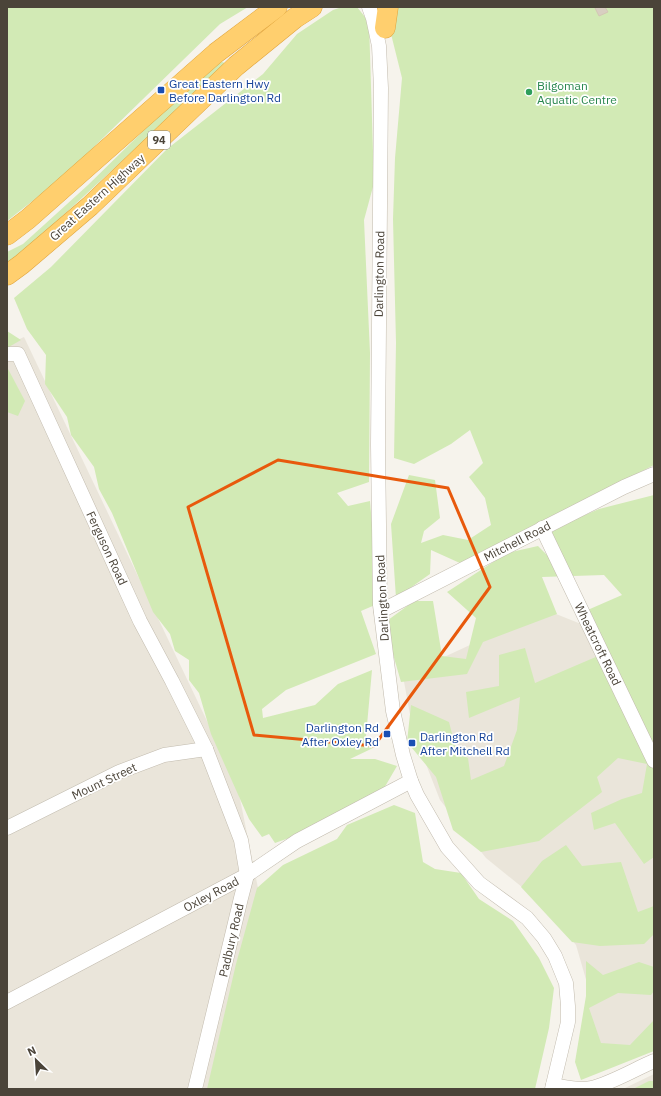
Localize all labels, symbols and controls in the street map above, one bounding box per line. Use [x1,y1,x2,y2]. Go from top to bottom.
place label: Great Eastern Hwy Before Darlington Rd [169,76,281,105]
place label: Bilgoman Aquatic Centre [537,78,617,107]
marker: Great Eastern Hwy Before Darlington Rd [156,85,166,95]
marker: Bilgoman Aquatic Centre [524,87,534,97]
road number: 94 [148,131,170,149]
street label: Great Eastern Highway [46,150,148,244]
street label: Darlington Road [371,231,387,317]
street label: Ferguson Road [83,509,131,587]
street label: Mitchell Road [481,518,553,564]
street label: Darlington Road [372,554,392,642]
street label: Wheatcroft Road [571,600,625,688]
place label: Darlington Rd After Oxley Rd [302,720,379,749]
marker: Darlington Rd After Oxley Rd [382,729,392,739]
place label: Darlington Rd After Mitchell Rd [420,729,510,758]
marker: Darlington Rd After Mitchell Rd [407,738,417,748]
street label: Mount Street [69,759,139,803]
street label: Oxley Road [181,873,241,915]
street label: Padbury Road [215,902,247,978]
north arrow [16,1040,56,1080]
text: N [25,1043,38,1059]

